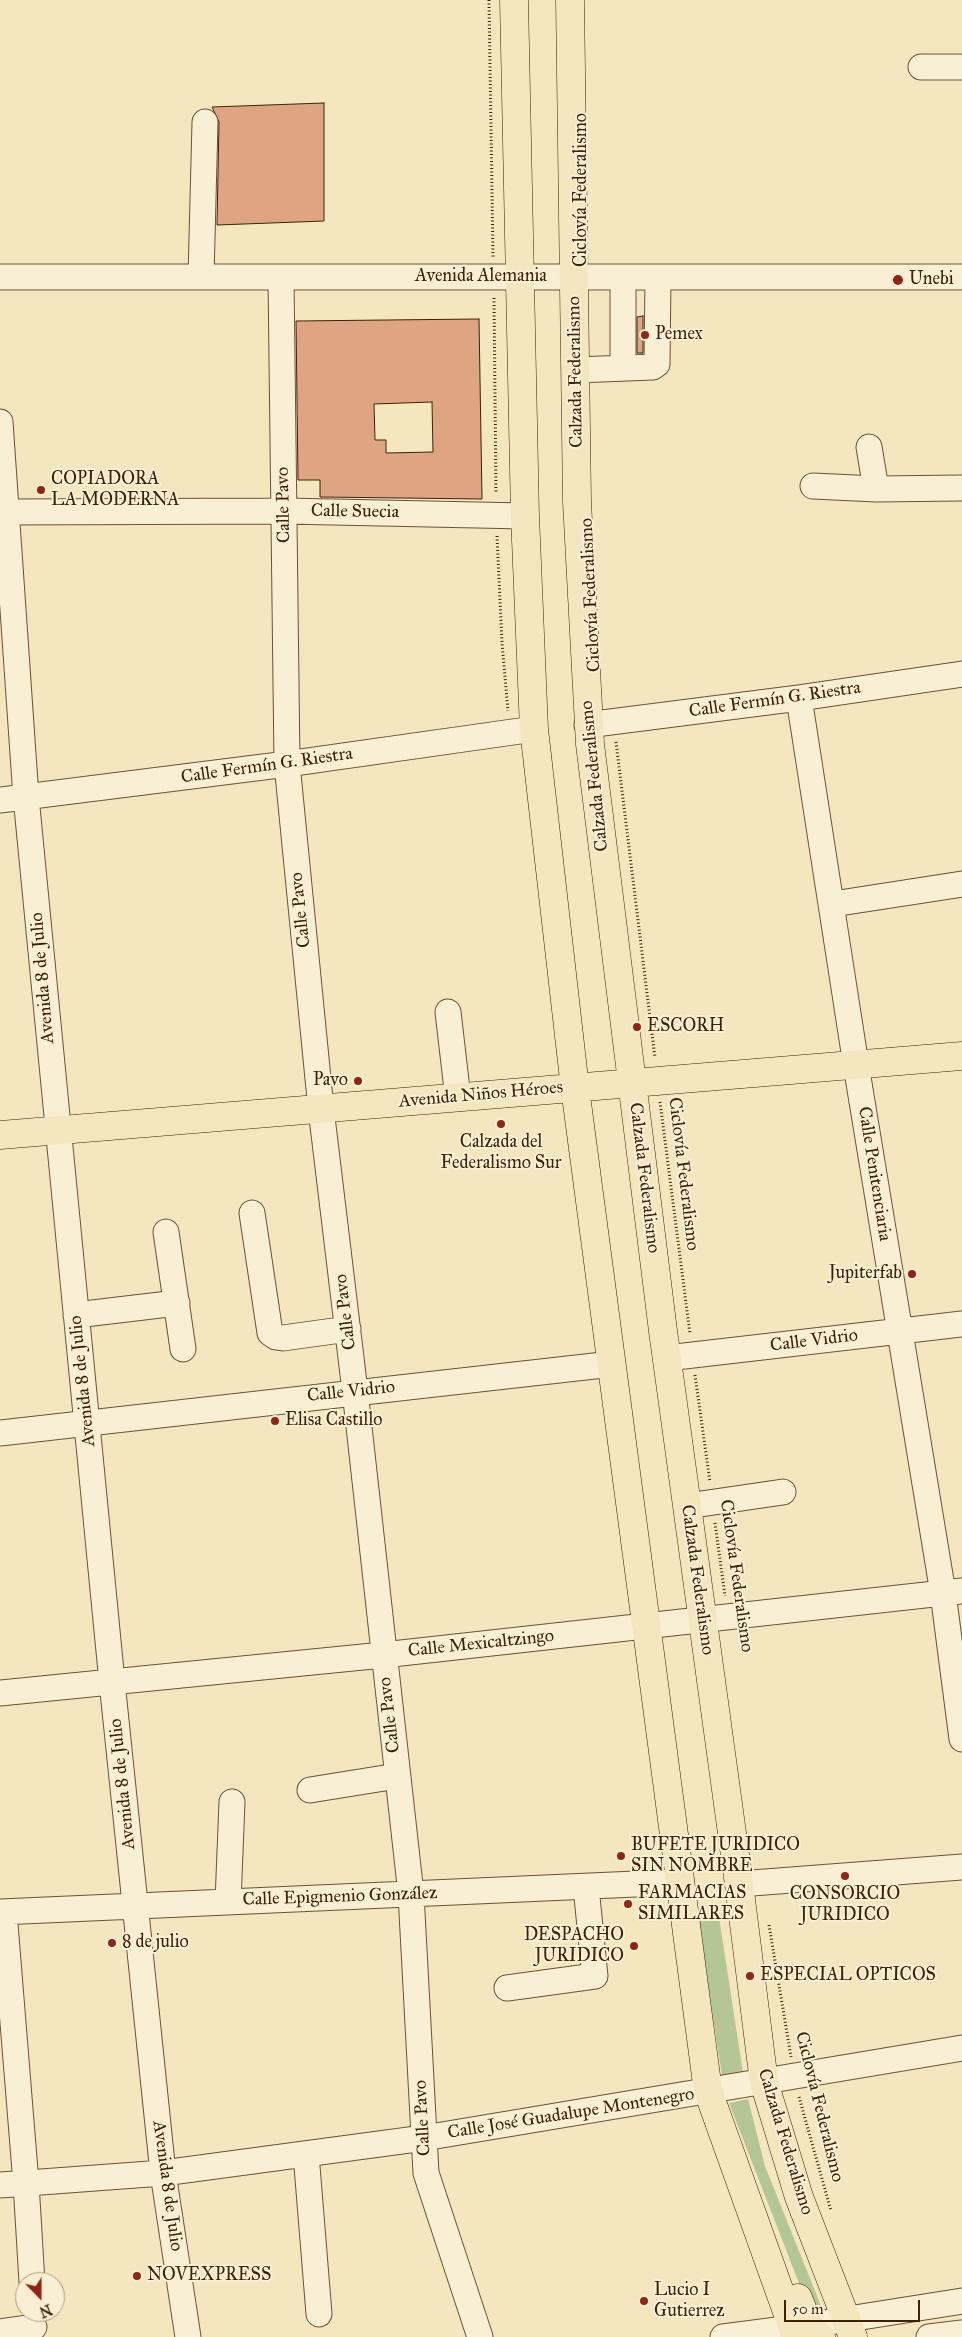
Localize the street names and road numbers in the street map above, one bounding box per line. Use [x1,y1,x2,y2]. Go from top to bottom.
street label: Ciclovía Federalismo [571,113,593,267]
street label: Avenida Alemania [415,266,547,288]
street label: Calzada Federalismo [564,296,588,448]
street label: Calle Pavo [273,467,295,543]
street label: Calle Suecia [311,500,399,524]
street label: Ciclovía Federalismo [576,517,606,673]
street label: Calle Fermín G. Riestra [688,677,862,723]
street label: Calzada Federalismo [576,700,614,852]
street label: Calle Fermín G. Riestra [180,743,354,789]
street label: Calle Pavo [286,871,316,949]
street label: Avenida 8 de Julio [27,911,59,1045]
street label: Avenida Niños Héroes [398,1077,564,1113]
street label: Ciclovía Federalismo [663,1096,703,1252]
street label: Calzada Federalismo [624,1101,664,1255]
street label: Calle Penitenciaria [853,1105,895,1243]
street label: Calle Pavo [331,1273,361,1351]
street label: Avenida 8 de Julio [65,1314,101,1448]
street label: Calle Vidrio [769,1325,859,1357]
street label: Calle Vidrio [306,1377,396,1407]
street label: Ciclovía Federalismo [715,1498,757,1654]
street label: Calzada Federalismo [676,1503,718,1657]
street label: Calle Mexicaltzingo [407,1626,555,1662]
street label: Calle Pavo [375,1676,405,1754]
street label: Avenida 8 de Julio [105,1717,141,1851]
street label: Calle Epigmenio González [242,1883,438,1911]
street label: Ciclovía Federalismo [790,2030,848,2184]
street label: Calzada Federalismo [753,2066,817,2218]
street label: Calle Pavo [410,2079,436,2157]
street label: Calle José Guadalupe Montenegro [446,2084,696,2144]
street label: Avenida 8 de Julio [147,2119,187,2253]

